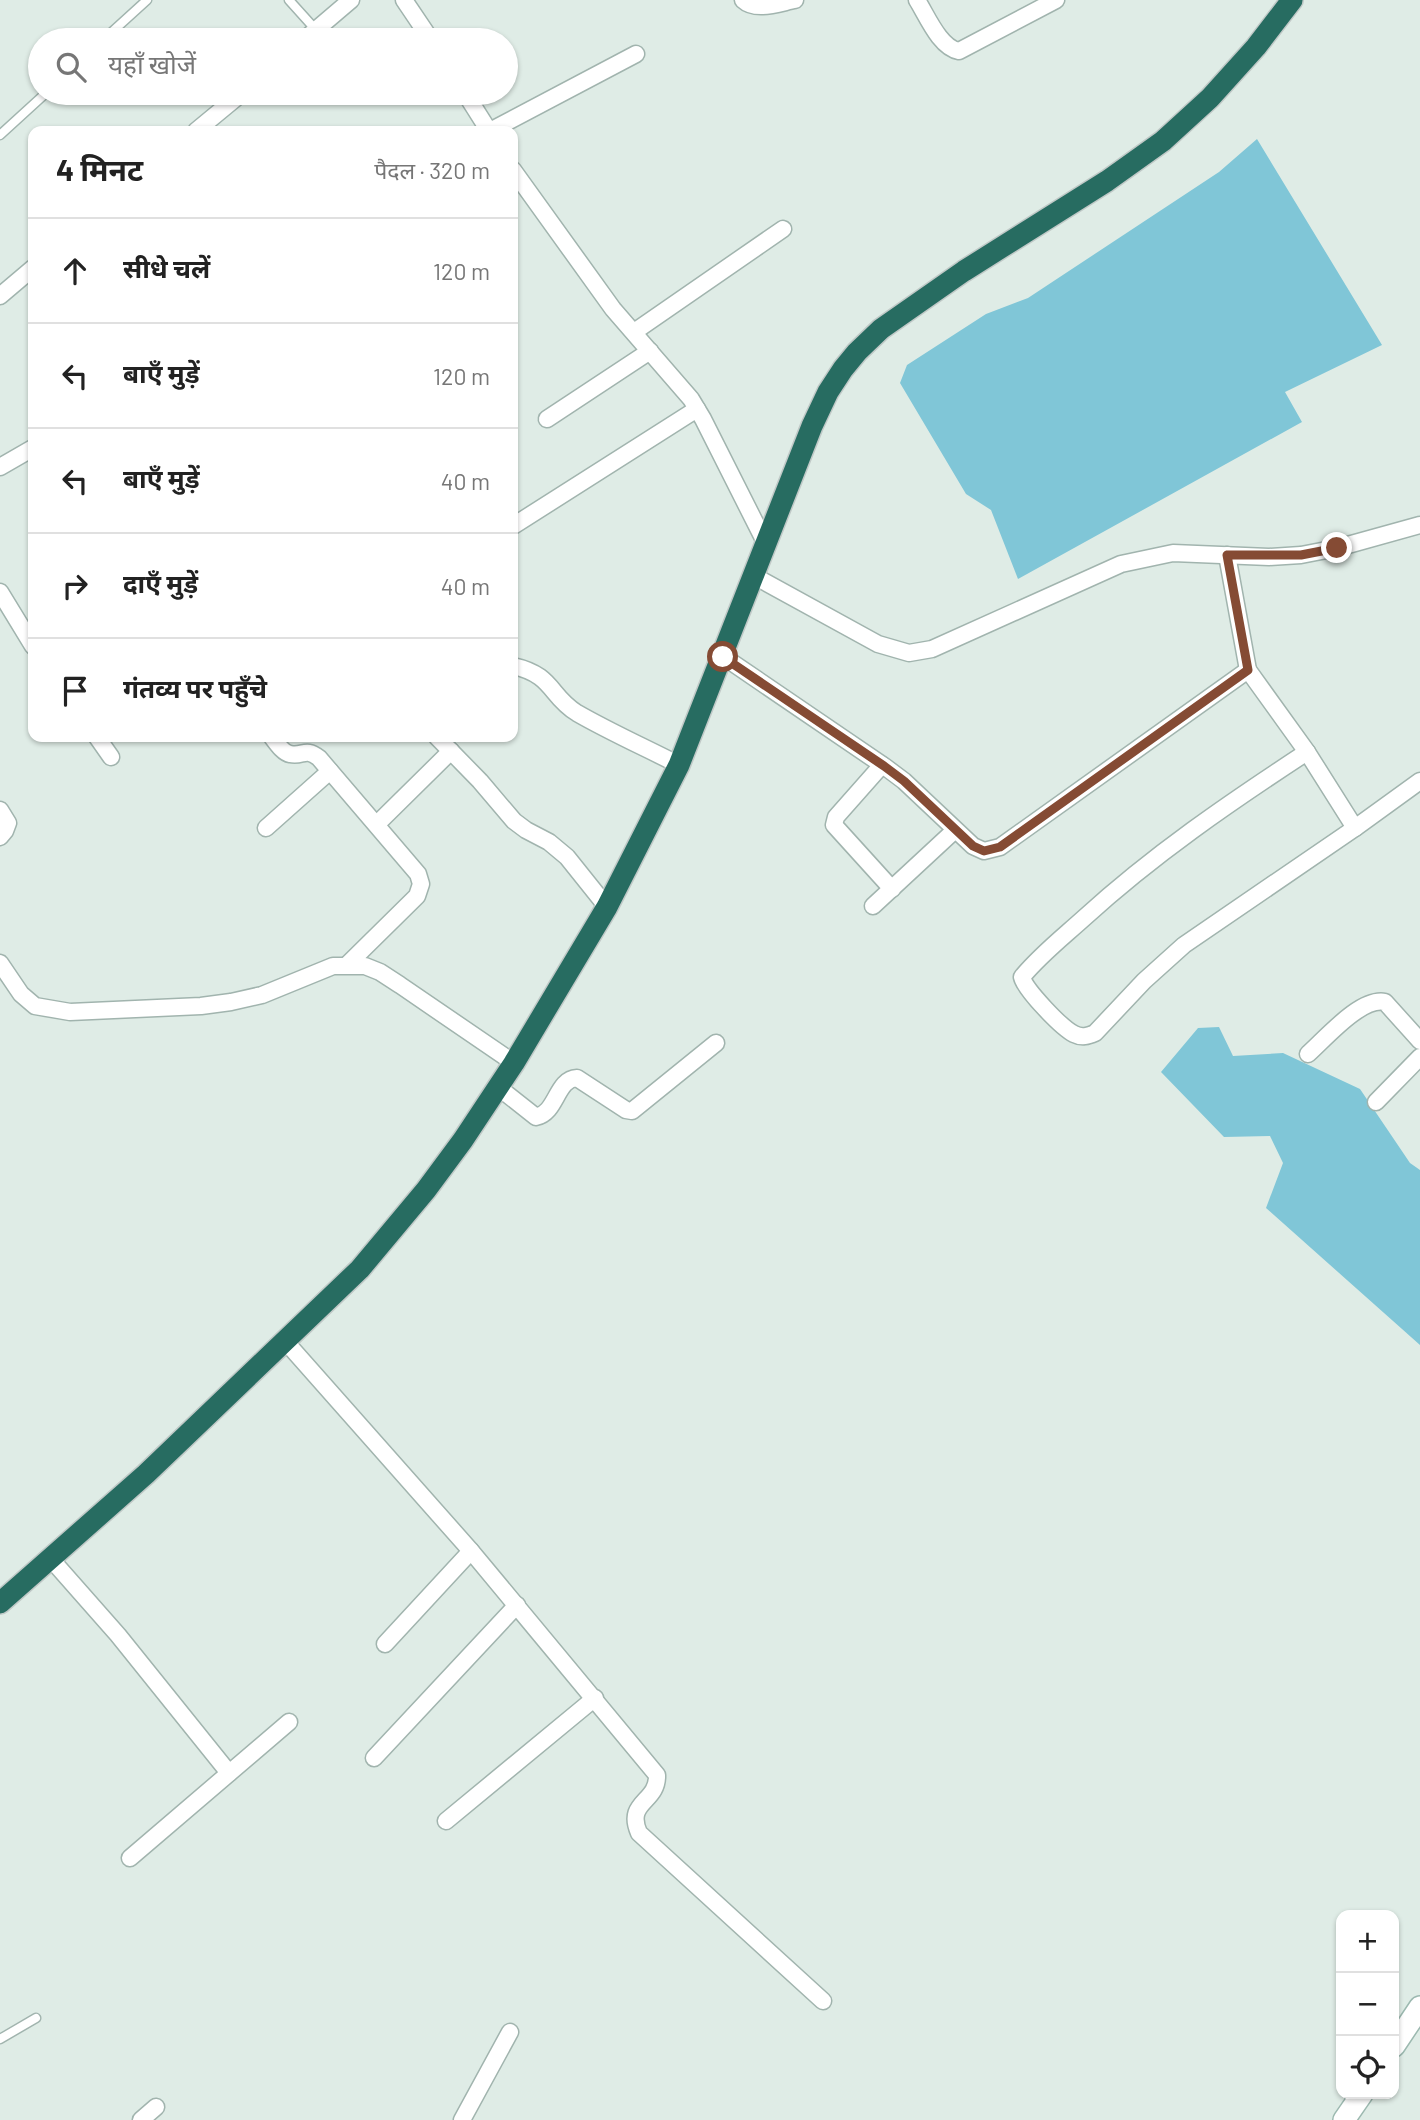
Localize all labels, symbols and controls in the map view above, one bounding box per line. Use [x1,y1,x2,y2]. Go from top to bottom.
search box [28,28,518,105]
icon: search [52,48,90,86]
text: यहाँ खोजें [108,48,196,79]
text: 4 मिनट [56,151,143,187]
text: पैदल · 320 m [374,156,490,184]
icon: ahead [56,252,94,290]
text: सीधे चलें [123,252,210,283]
text: 120 m [433,257,490,285]
icon: left [56,357,94,395]
text: बाएँ मुड़ें [123,357,200,388]
text: 120 m [433,362,490,390]
icon: left [56,462,94,500]
text: बाएँ मुड़ें [123,462,200,493]
text: 40 m [441,467,490,495]
route end [1321,532,1352,563]
icon: right [56,567,94,605]
text: दाएँ मुड़ें [123,567,198,598]
text: 40 m [441,572,490,600]
route start [707,641,738,672]
icon: arrive [56,672,94,710]
text: गंतव्य पर पहुँचे [123,672,267,703]
map controls [1336,1910,1399,2099]
button: + [1336,1910,1399,1973]
button: − [1336,1973,1399,2036]
button: locate [1336,2036,1399,2099]

